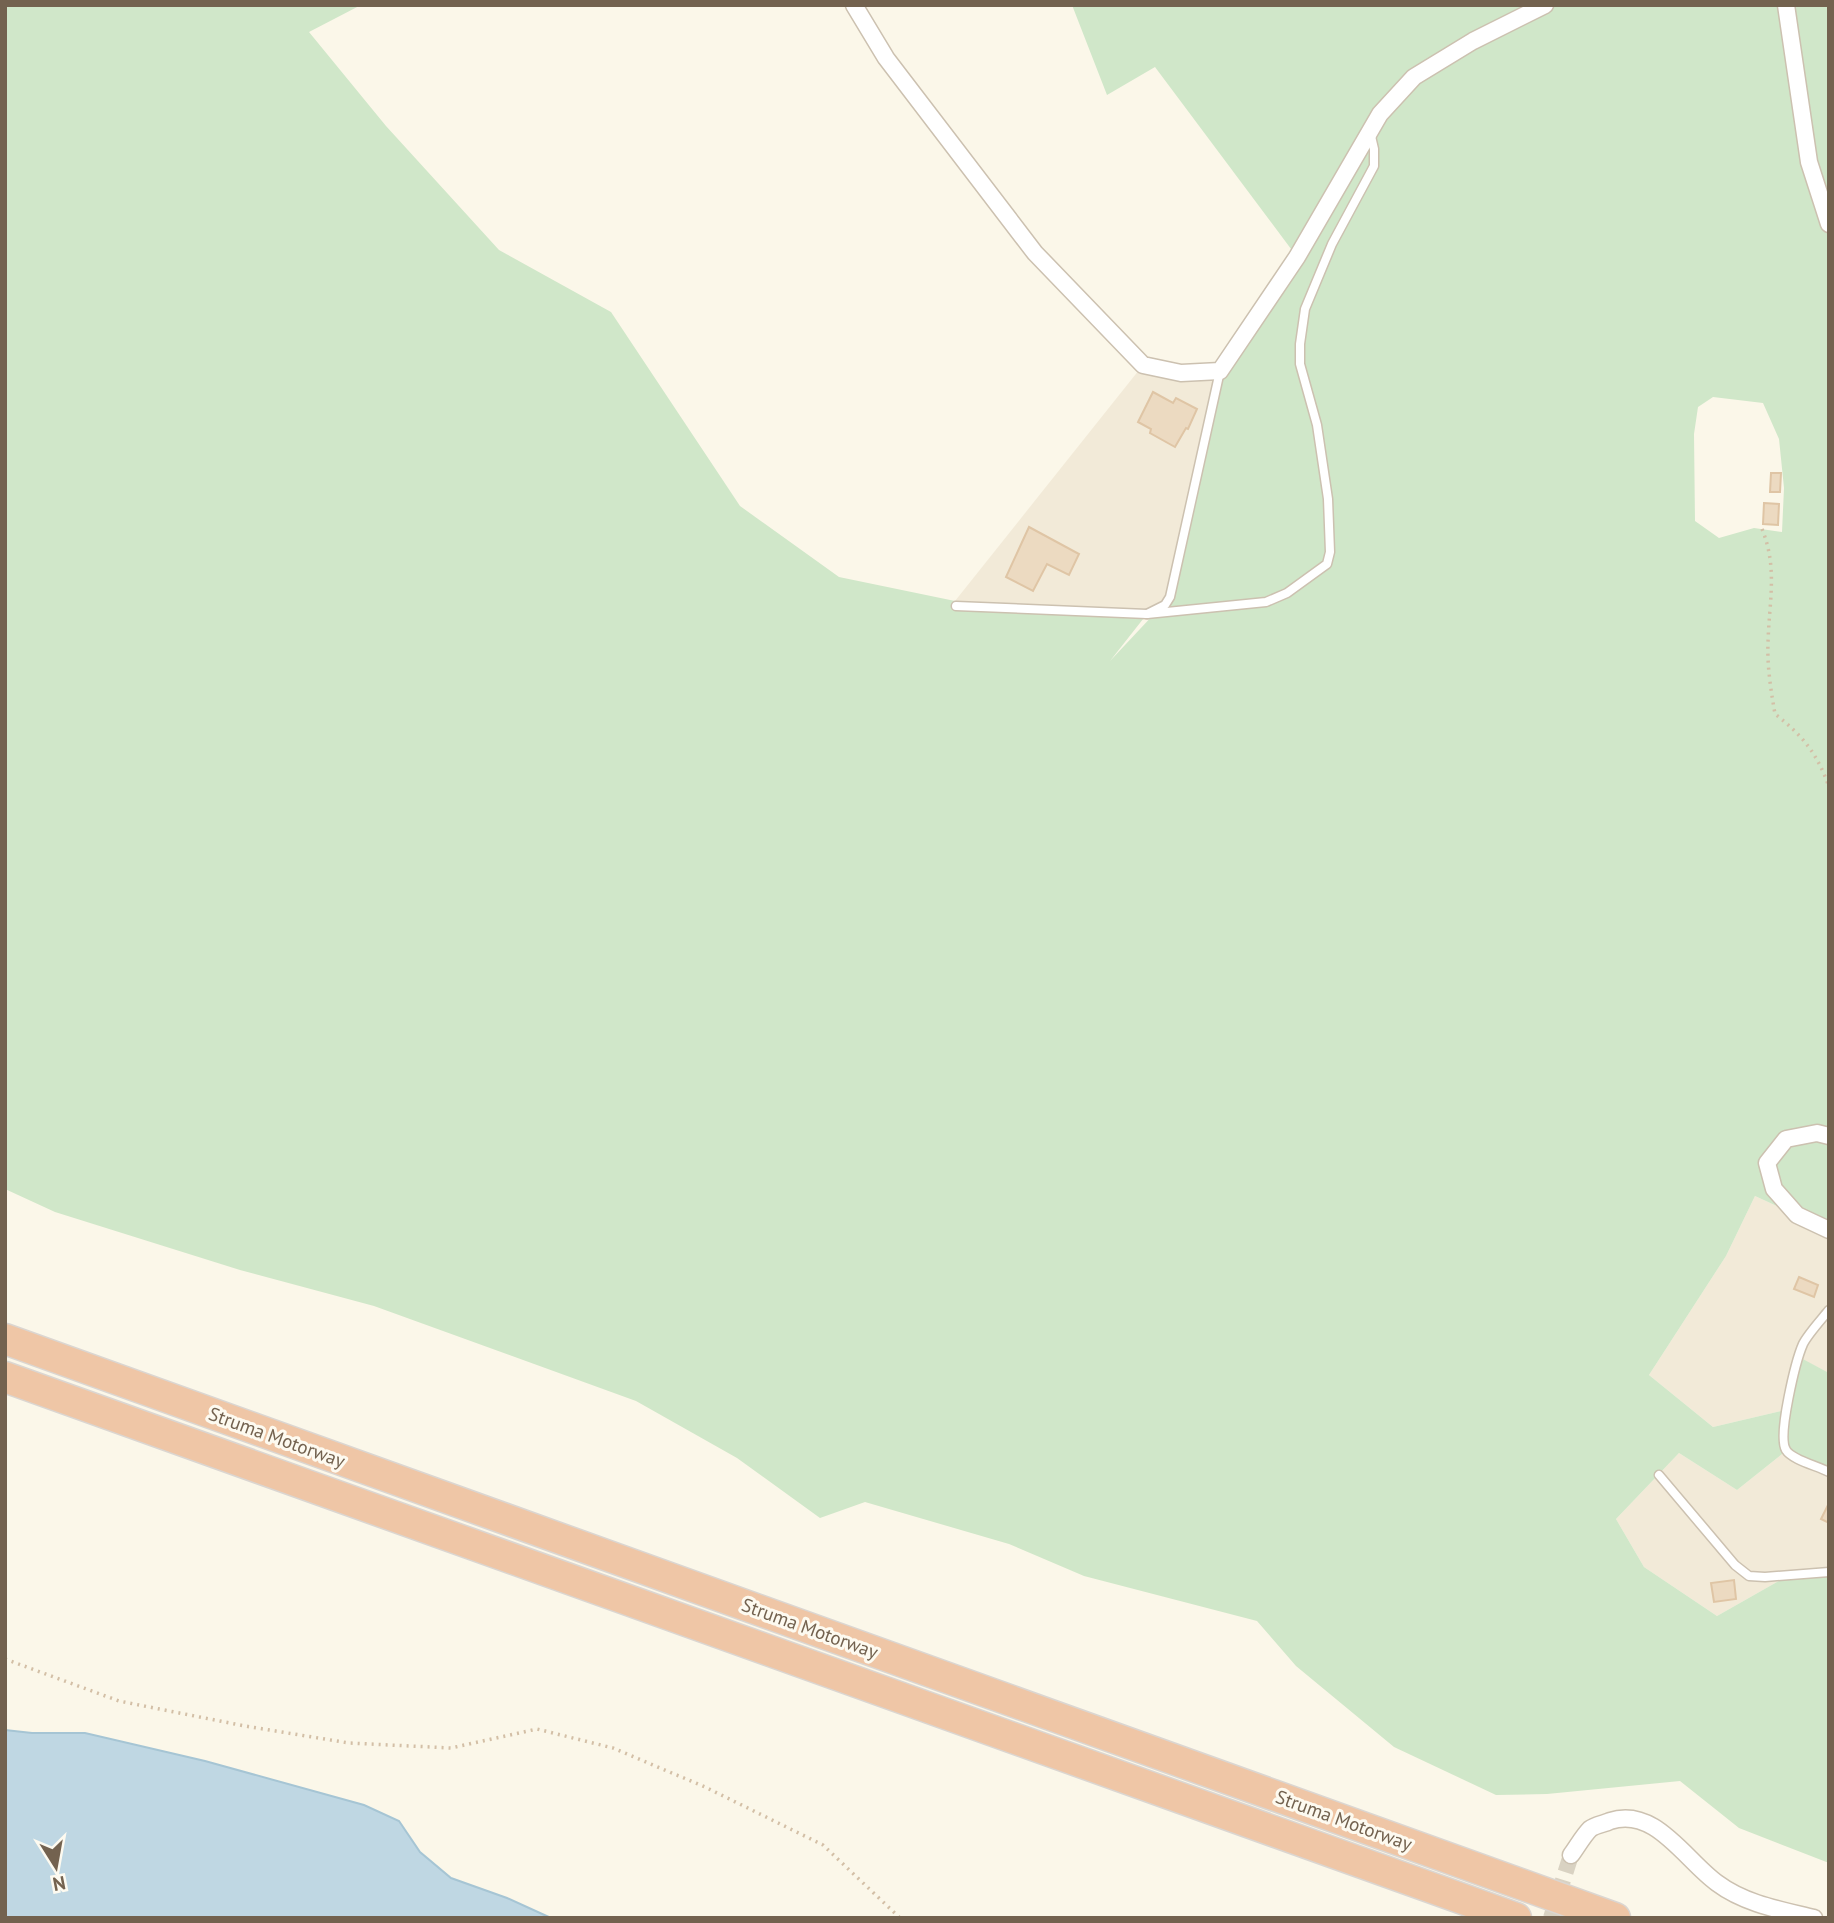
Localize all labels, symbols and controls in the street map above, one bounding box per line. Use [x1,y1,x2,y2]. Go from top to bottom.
street label: Struma Motorway [205,1401,349,1473]
street label: Struma Motorway [738,1592,882,1664]
street label: Struma Motorway [1272,1784,1416,1856]
north arrow [21,1832,91,1902]
text: N [51,1871,68,1897]

